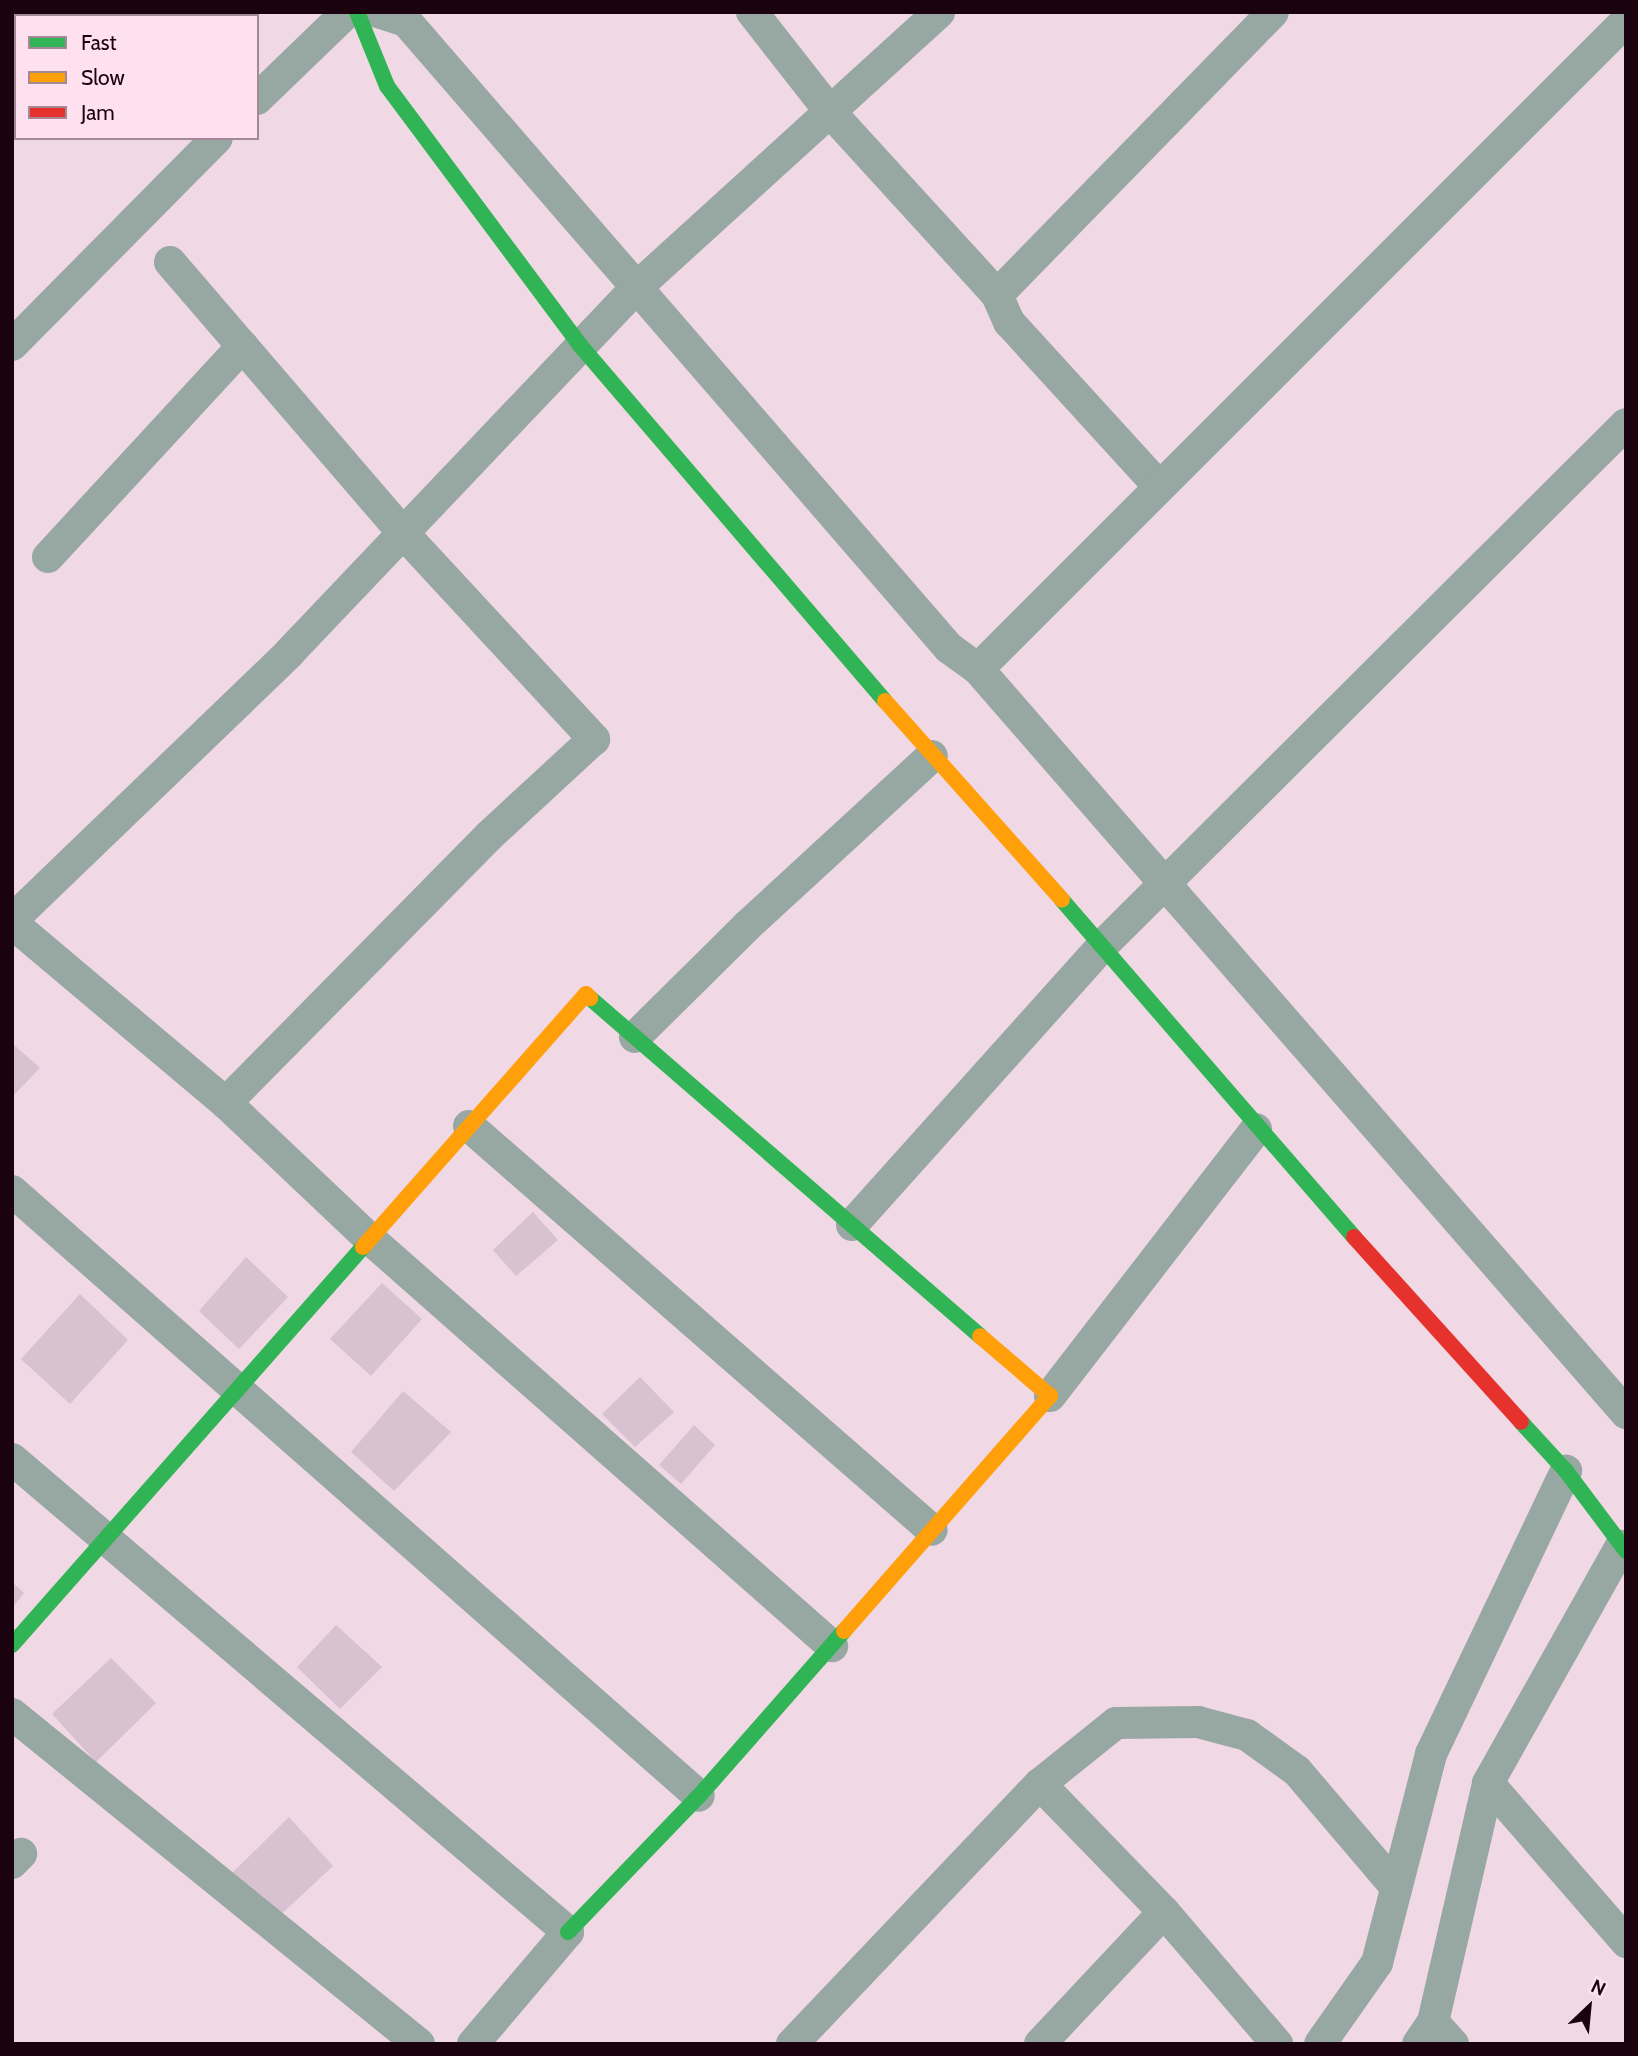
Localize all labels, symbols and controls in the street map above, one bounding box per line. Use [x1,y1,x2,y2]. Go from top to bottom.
legend [14,14,259,140]
text: Fast [81,30,117,55]
text: Slow [81,65,125,90]
text: Jam [81,100,115,125]
north arrow [1554,1972,1624,2042]
text: N [1587,1974,1610,2001]

